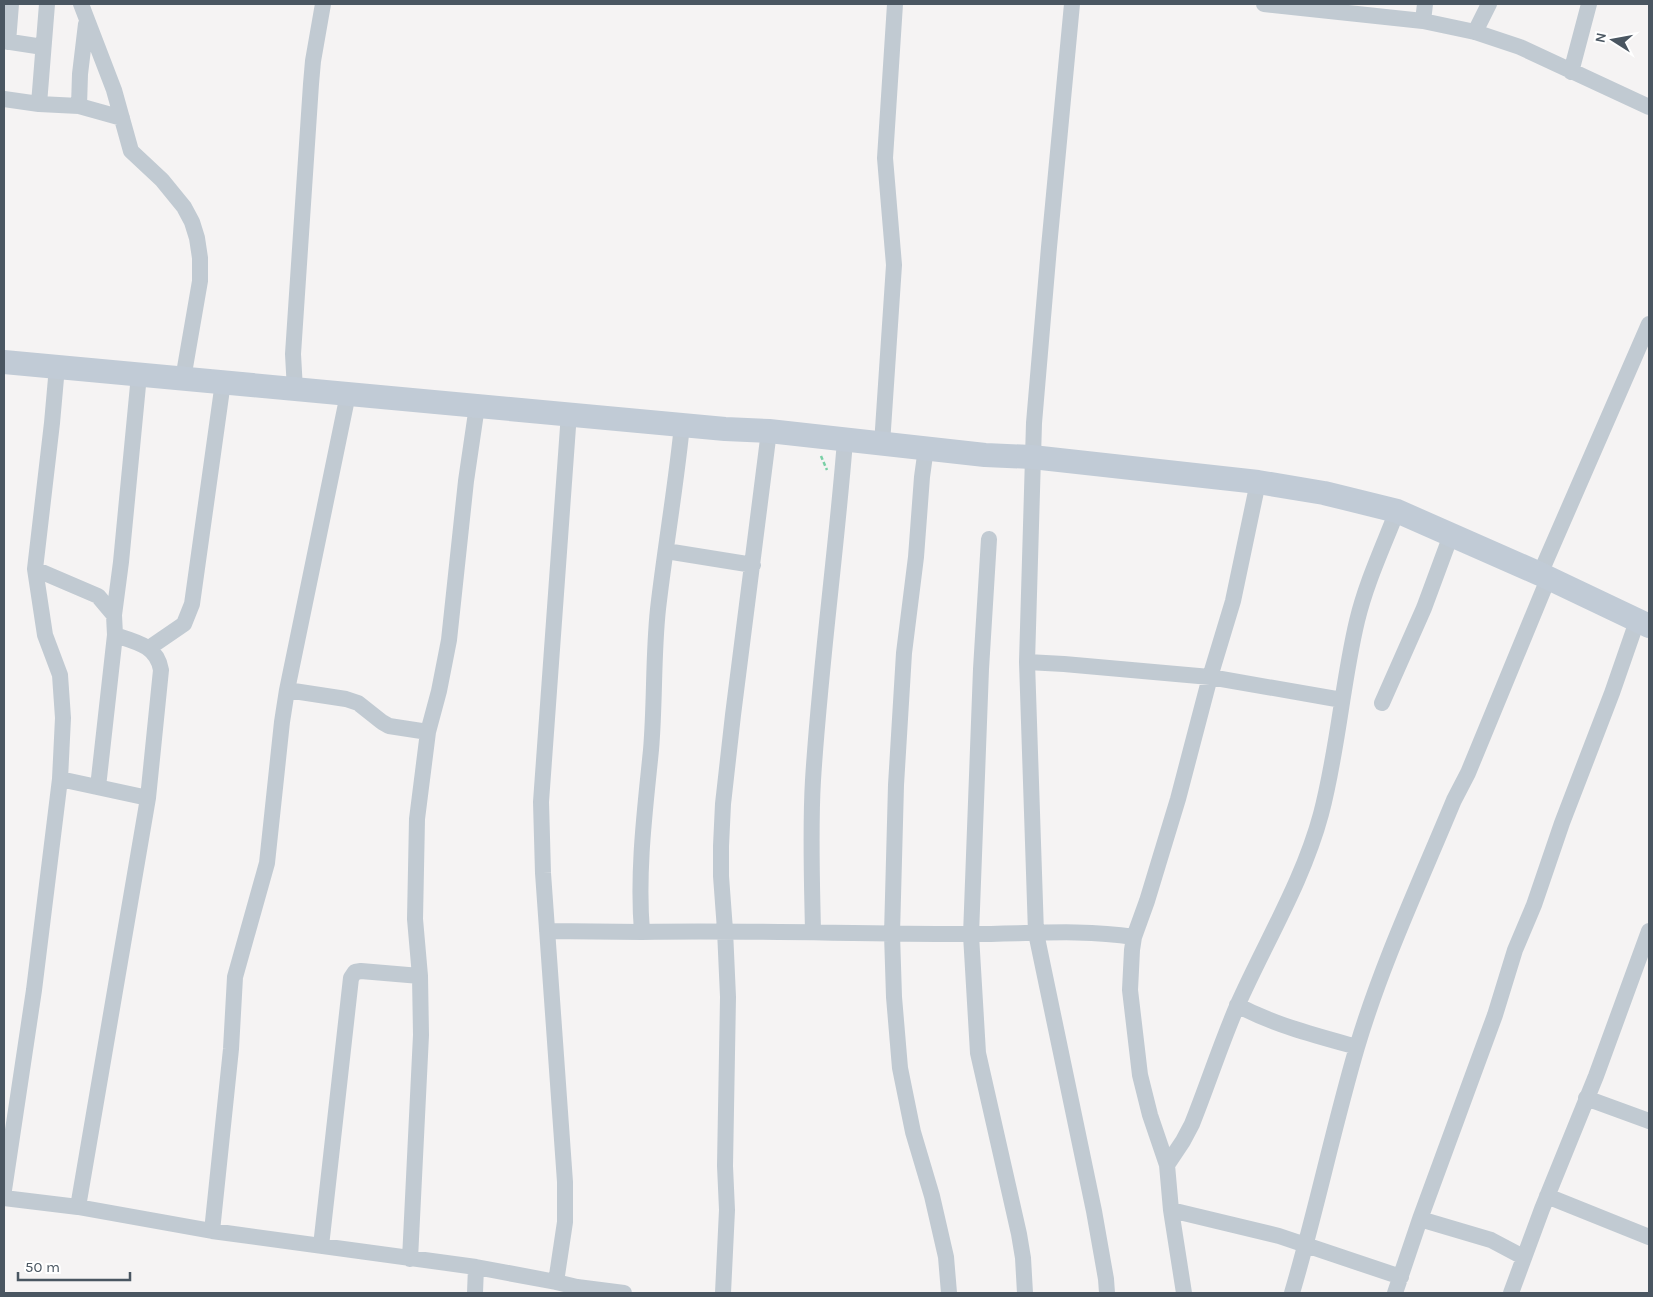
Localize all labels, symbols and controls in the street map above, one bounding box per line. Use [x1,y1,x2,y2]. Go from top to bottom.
north arrow [1588,15,1638,65]
text: N [1591,31,1610,44]
scale bar [18,1250,130,1282]
text: 50 m [25,1258,60,1276]

